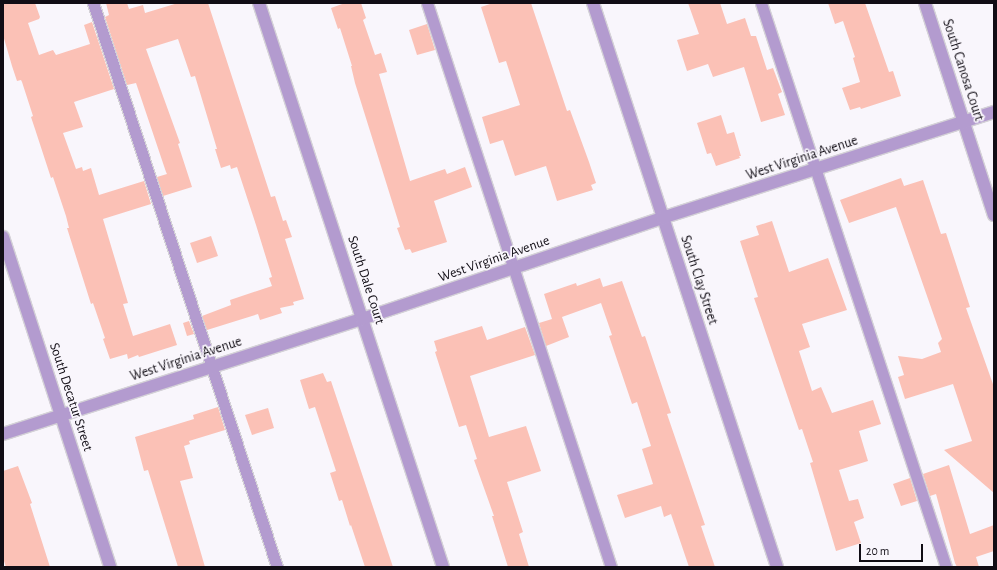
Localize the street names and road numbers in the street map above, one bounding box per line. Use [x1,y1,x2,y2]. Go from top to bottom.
street label: South Canosa Court [939,17,987,123]
street label: West Virginia Avenue [744,132,860,184]
street label: West Virginia Avenue [436,232,552,286]
street label: South Clay Street [677,233,721,327]
street label: South Dale Court [344,234,388,326]
street label: West Virginia Avenue [128,333,244,385]
street label: South Decatur Street [46,341,96,453]

